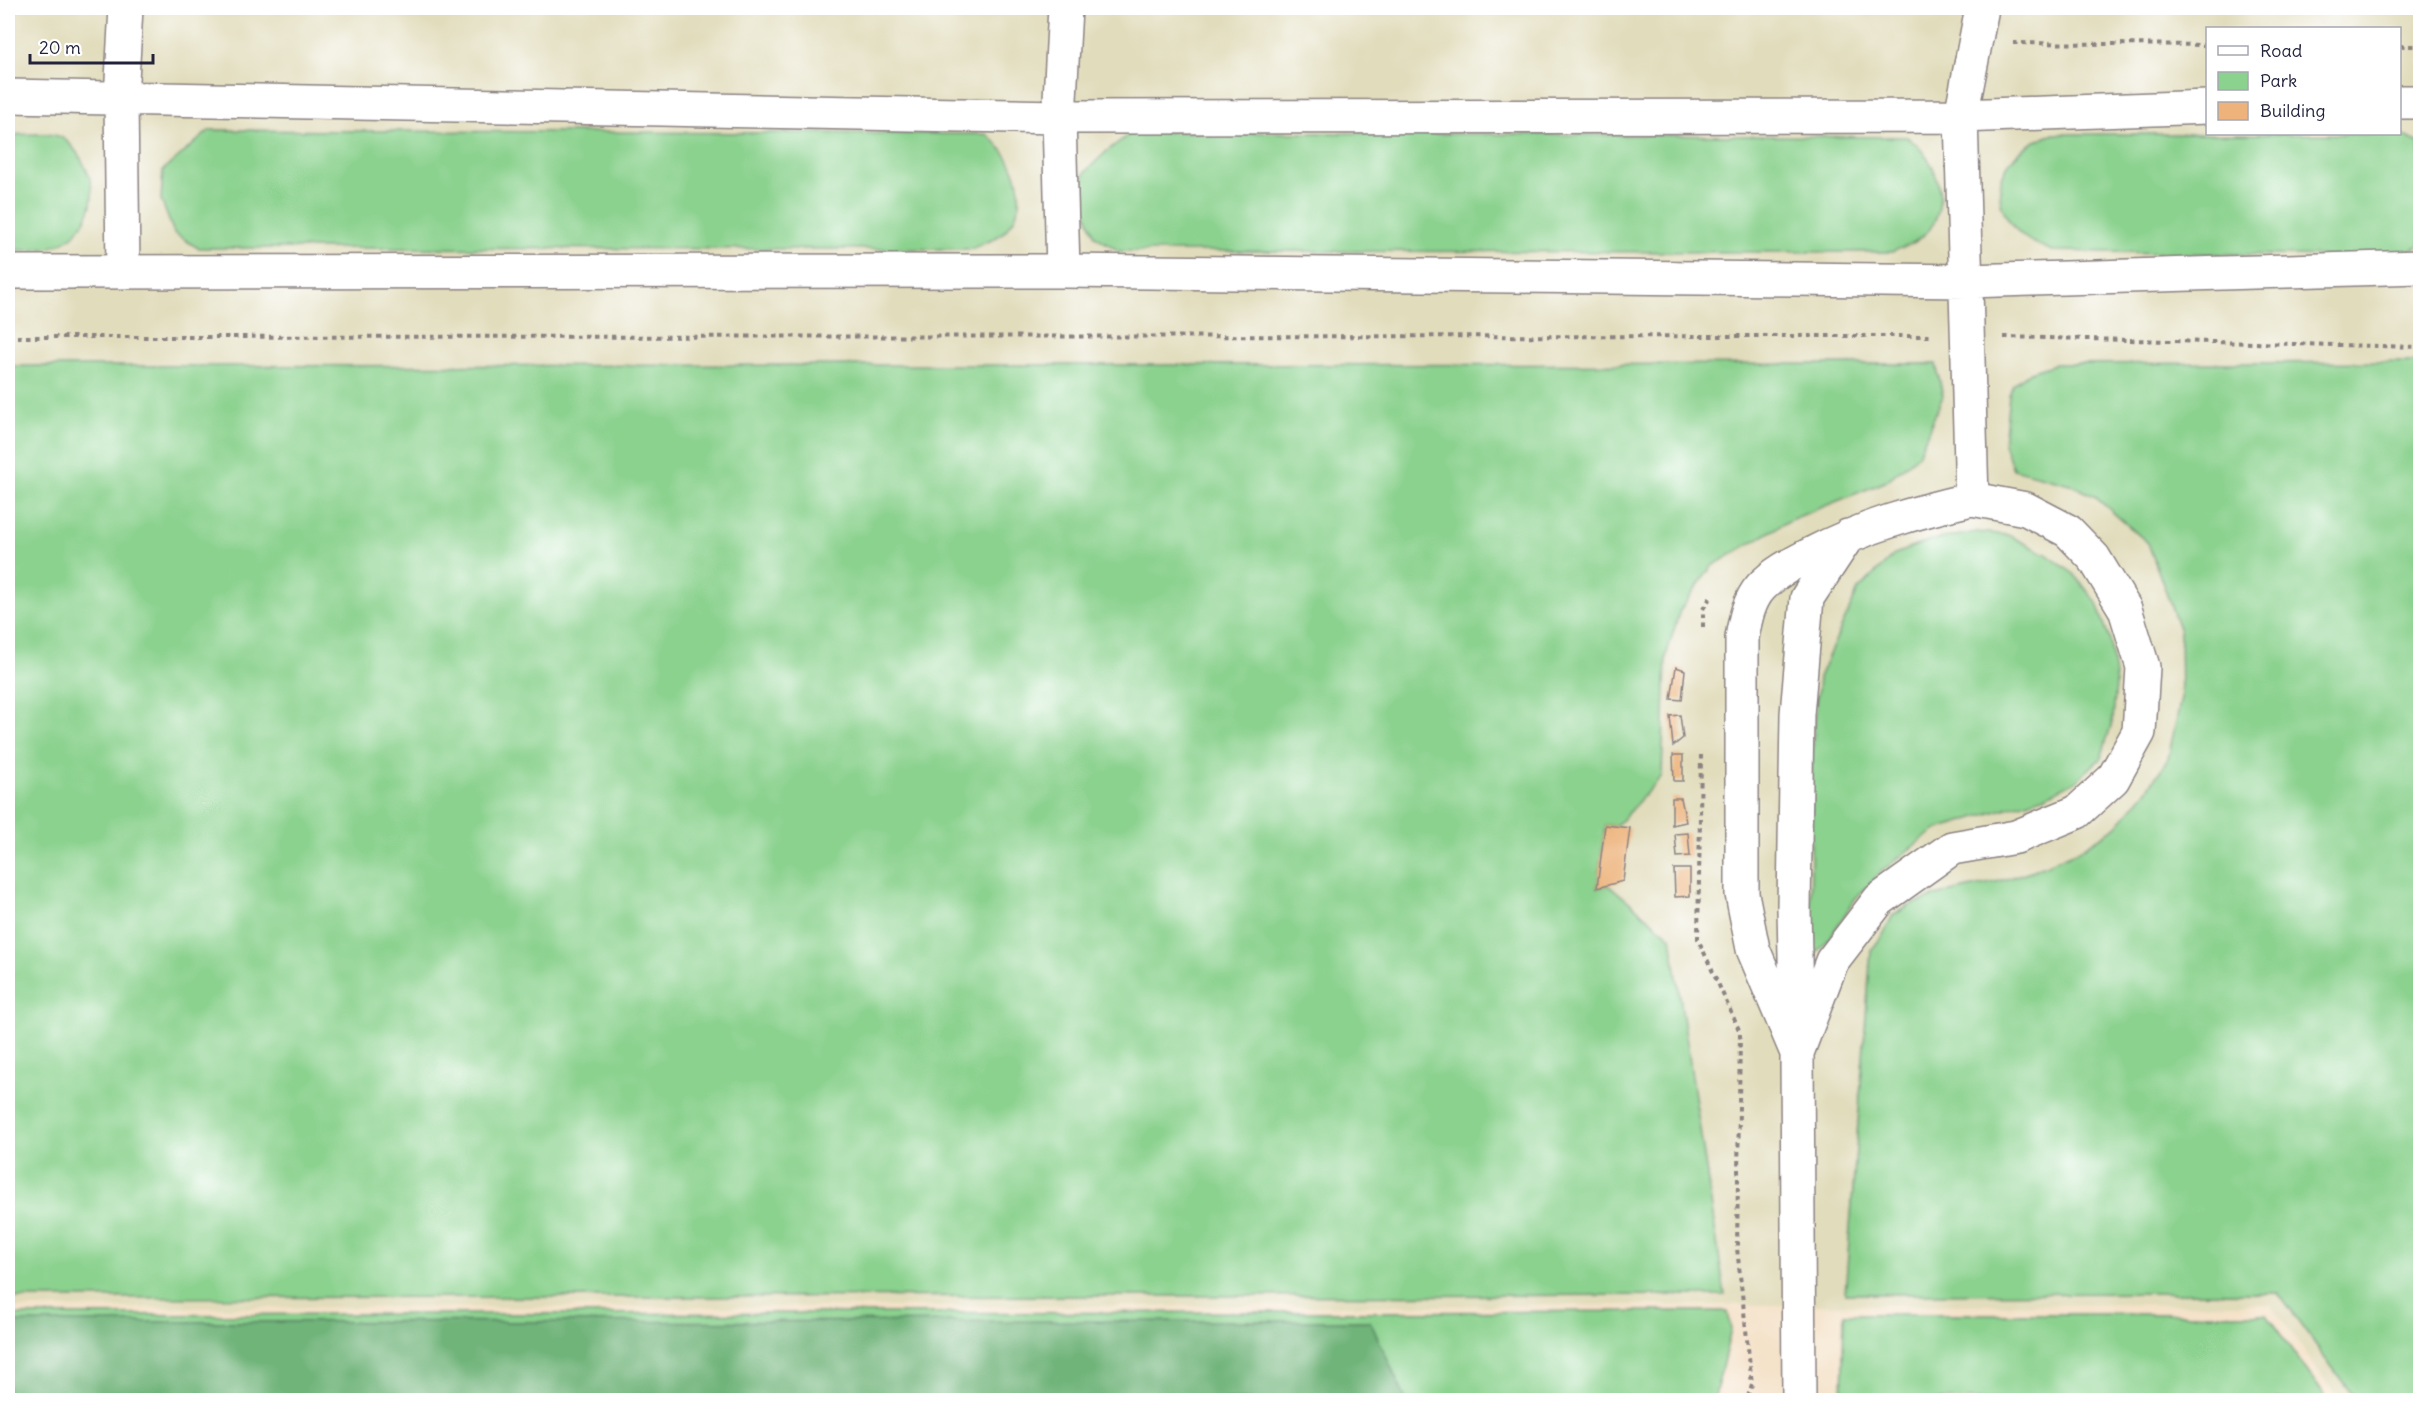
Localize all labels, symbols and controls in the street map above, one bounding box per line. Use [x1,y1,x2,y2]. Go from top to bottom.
scale bar [30,27,153,65]
legend [2206,27,2401,135]
text: 20 m [39,36,81,59]
text: Road [2260,39,2303,62]
text: Park [2260,69,2297,92]
text: Building [2260,99,2325,122]

